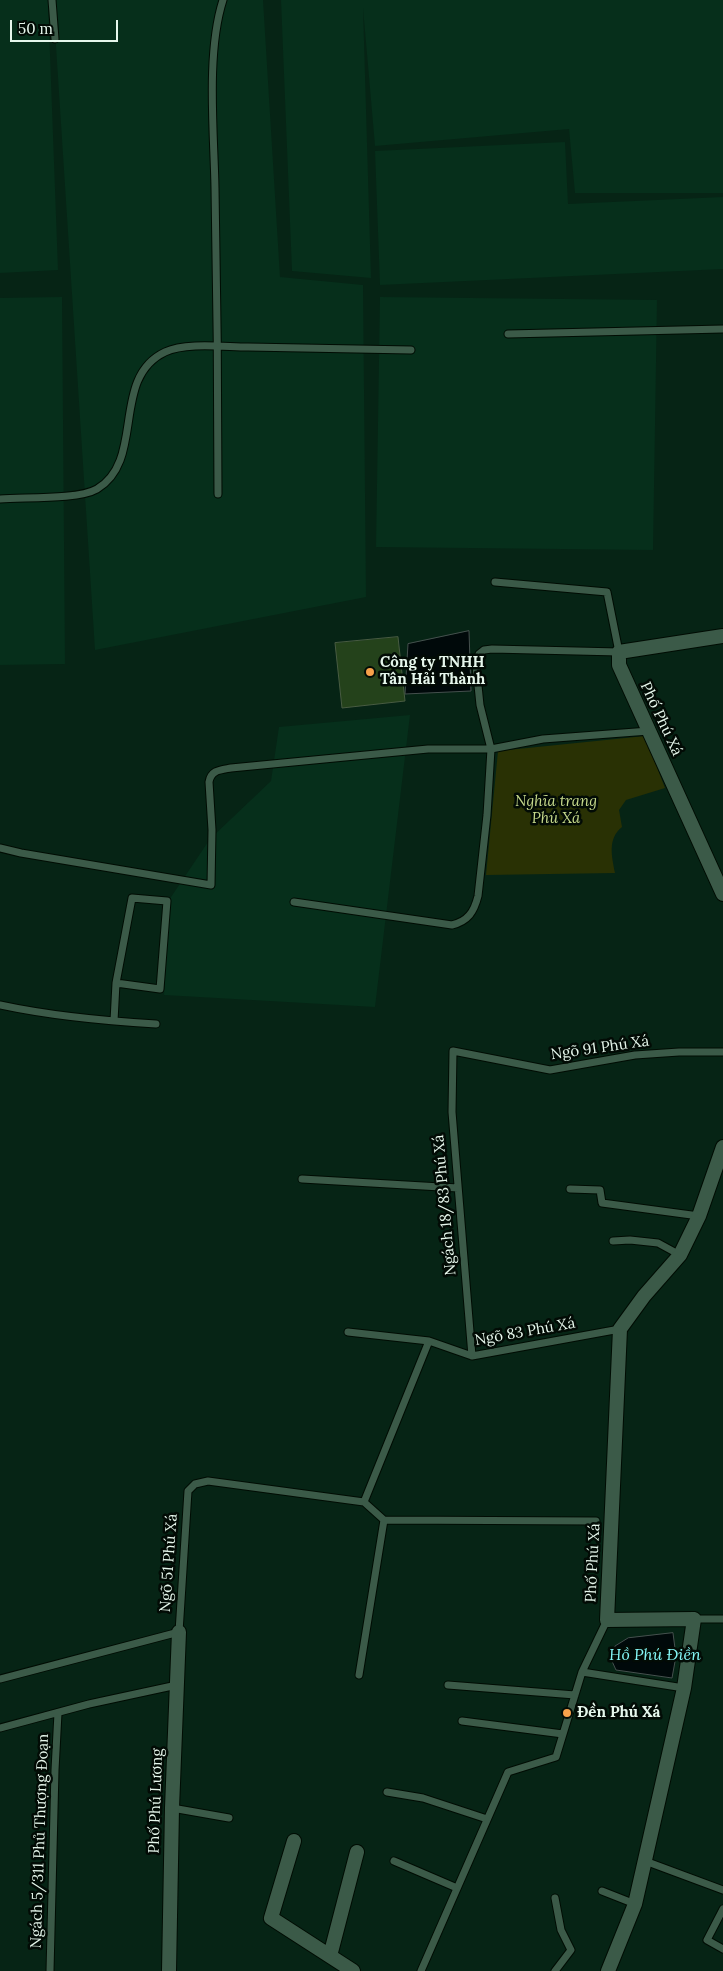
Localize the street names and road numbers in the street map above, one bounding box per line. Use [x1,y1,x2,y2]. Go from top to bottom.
street label: Phố Phú Xá [636,679,686,759]
street label: Ngõ 91 Phú Xá [550,1032,650,1064]
street label: Ngách 18/83 Phú Xá [430,1134,460,1276]
street label: Ngõ 83 Phú Xá [473,1314,577,1350]
street label: Ngõ 51 Phú Xá [157,1513,181,1613]
street label: Phố Phú Xá [582,1523,604,1603]
street label: Ngách 5/311 Phủ Thượng Đoạn [27,1733,53,1949]
street label: Phố Phú Lương [145,1748,167,1854]

